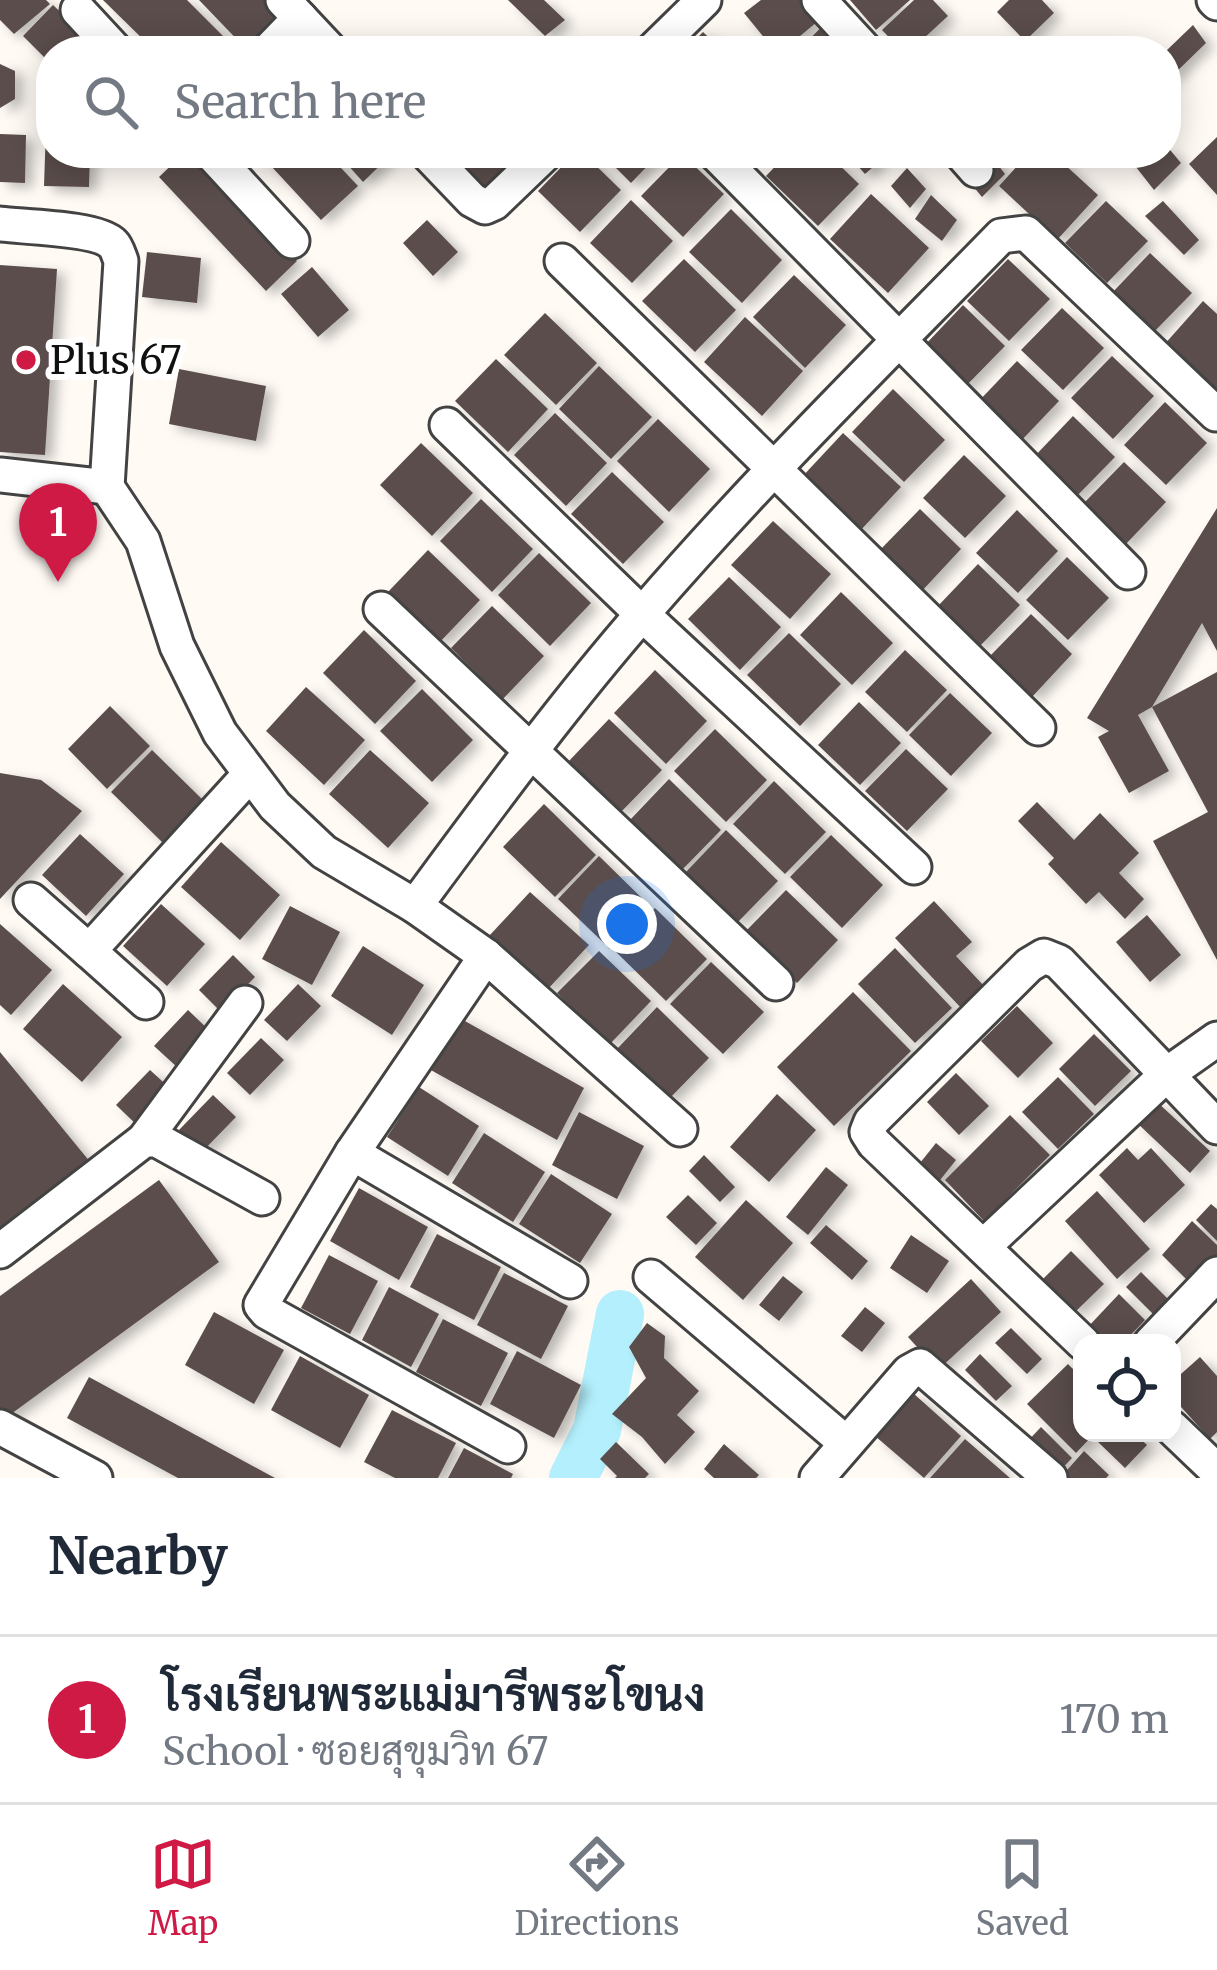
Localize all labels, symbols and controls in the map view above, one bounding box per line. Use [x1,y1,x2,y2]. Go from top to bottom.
search box [36,36,1181,168]
icon: search [78,69,144,135]
text: Search here [174,74,426,130]
place label: Plus 67 [50,336,182,385]
marker: Plus 67 [13,347,39,373]
pin: 1 [19,483,97,582]
your location [597,894,657,954]
map controls [1073,1334,1181,1442]
button: locate [1073,1334,1181,1442]
text: Nearby [48,1524,228,1588]
text: โรงเรียนพระแม่มารีพระโขนง [162,1667,705,1723]
text: 1 [78,1695,96,1744]
text: 170 m [1059,1695,1169,1744]
text: School · ซอยสุขุมวิท 67 [162,1727,548,1776]
tab: Map [148,1831,218,1944]
tab: Directions [514,1831,679,1944]
tab: Saved [975,1831,1069,1944]

